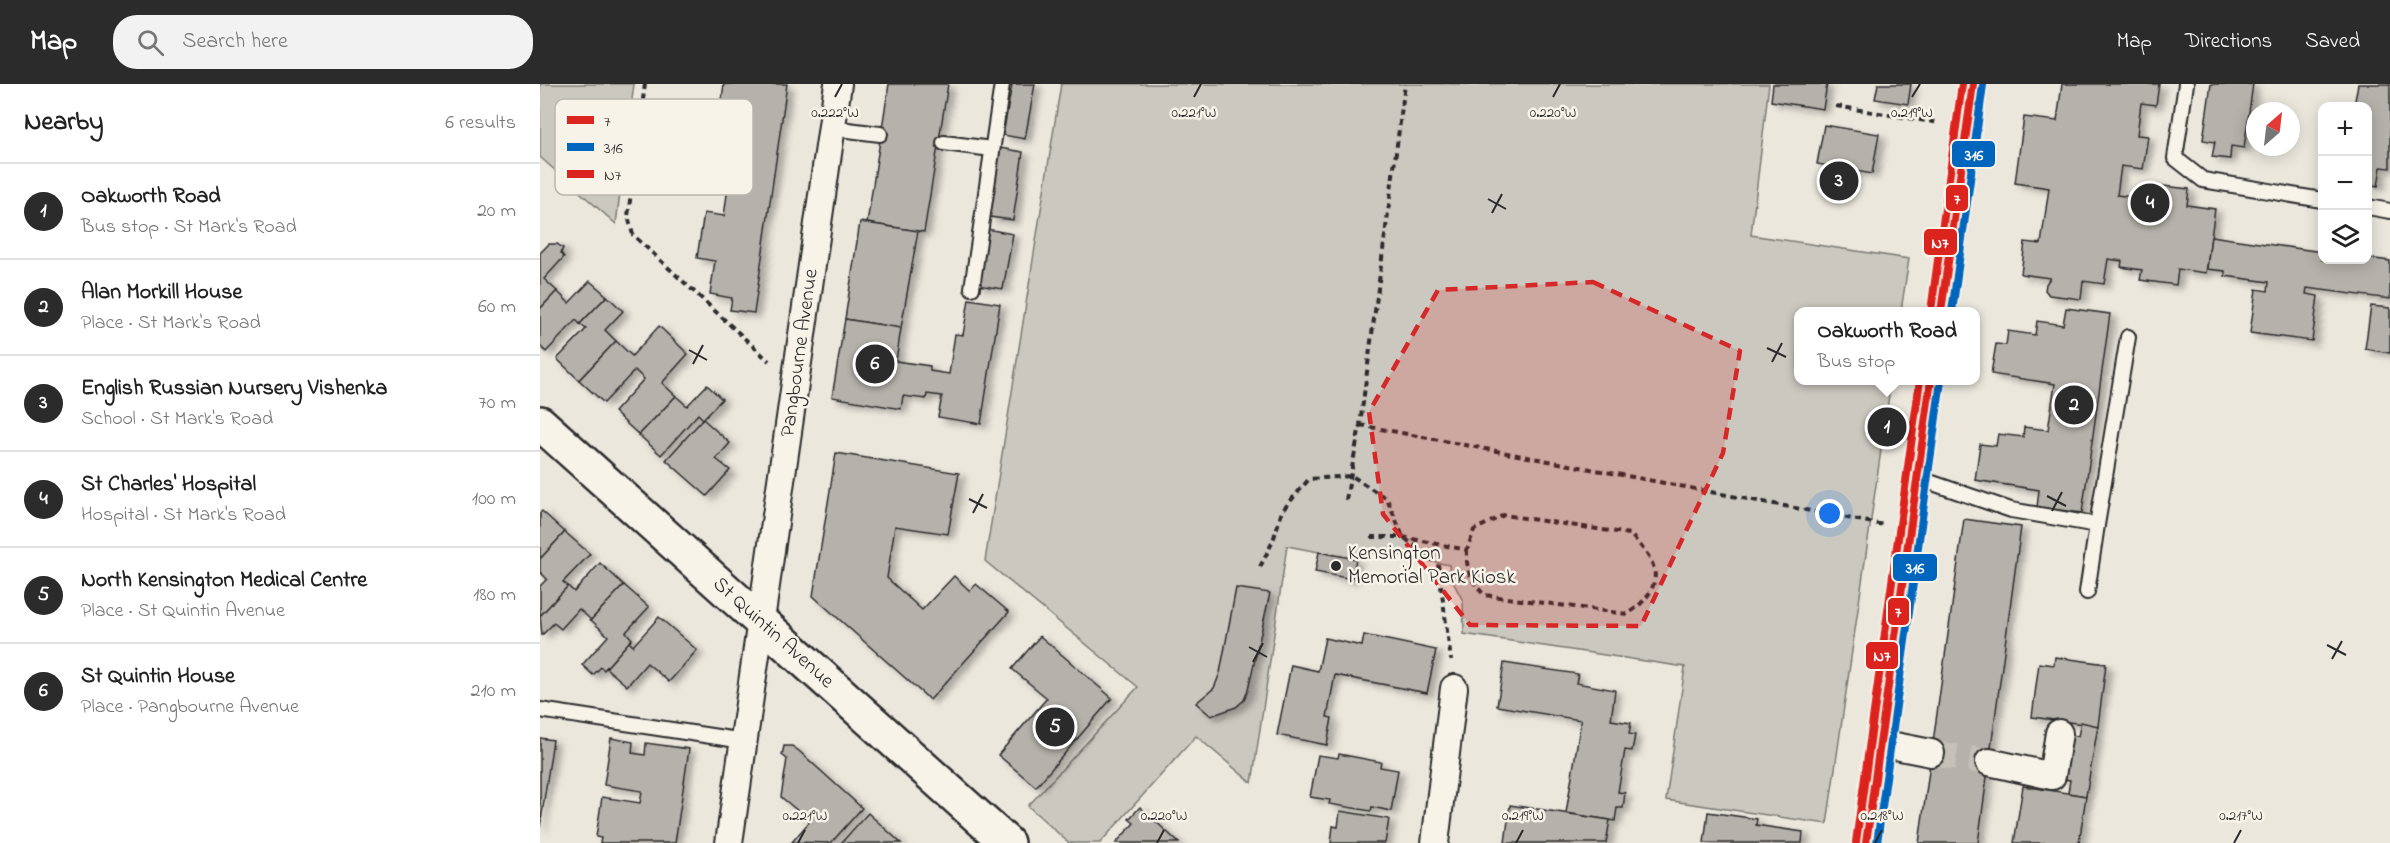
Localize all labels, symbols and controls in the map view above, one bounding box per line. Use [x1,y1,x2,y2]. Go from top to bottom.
search box [113,15,533,69]
text: Map [30,22,77,63]
icon: search [134,26,167,59]
text: Search here [182,26,288,58]
text: Map [2116,27,2152,57]
text: Directions [2185,27,2272,57]
text: Saved [2305,27,2360,57]
legend [555,99,753,195]
text: 0.222°W [811,102,859,124]
text: 0.221°W [1172,102,1216,124]
text: 0.220°W [1530,102,1576,124]
text: 0.219°W [1891,102,1933,124]
north arrow [2246,102,2300,156]
map controls [2318,102,2372,264]
button: + [2318,102,2372,156]
text: Nearby [24,104,103,142]
text: 6 results [445,109,516,138]
text: 7 [604,110,611,134]
text: 316 [604,137,623,161]
line badge: 316 [1951,140,1996,168]
text: 316 [1964,144,1984,168]
button: − [2318,156,2372,210]
pin: 3 [1820,158,1858,204]
text: N7 [604,164,622,188]
pin: 4 [2130,180,2170,226]
text: Oakworth Road [81,181,221,213]
line badge: 7 [1945,184,1969,212]
text: 7 [1954,188,1961,212]
text: 1 [40,197,47,226]
text: 20 m [477,197,516,226]
button: layers [2318,210,2372,264]
text: Bus stop · St Mark's Road [81,213,297,242]
line badge: N7 [1923,228,1958,256]
text: N7 [1931,232,1949,256]
street label: Pangbourne Avenue [773,266,829,439]
text: Alan Morkill House [81,277,242,309]
text: 2 [39,293,48,322]
text: 60 m [478,293,516,322]
popup [1794,307,1980,385]
text: Place · St Mark's Road [81,309,261,338]
text: Oakworth Road [1817,316,1957,348]
pin: 6 [856,342,894,386]
text: Bus stop [1817,348,1895,377]
text: English Russian Nursery Vishenka [81,373,387,405]
pin: 2 [2054,382,2093,428]
text: 3 [39,389,48,418]
text: 70 m [479,389,516,418]
pin: 1 [1868,404,1906,450]
text: School · St Mark's Road [81,405,273,434]
text: St Charles' Hospital [81,469,256,501]
text: 4 [39,485,48,514]
text: 100 m [472,485,516,514]
your location [1815,499,1844,528]
text: Hospital · St Mark's Road [81,501,286,530]
place label: Kensington Memorial Park Kiosk [1348,539,1517,593]
line badge: 316 [1892,553,1938,582]
text: 316 [1905,557,1925,581]
marker: Kensington Memorial Park Kiosk [1329,559,1343,573]
text: North Kensington Medical Centre [81,565,367,597]
street label: St Quintin Avenue [706,570,841,696]
text: 5 [38,581,49,610]
text: 180 m [473,581,516,610]
text: Place · St Quintin Avenue [81,597,285,626]
line badge: 7 [1887,597,1910,626]
text: 7 [1895,601,1902,625]
line badge: N7 [1865,641,1899,670]
text: N7 [1873,645,1891,669]
text: St Quintin House [81,661,235,693]
text: 6 [39,677,48,706]
text: 210 m [471,677,516,706]
text: Place · Pangbourne Avenue [81,693,299,722]
pin: 5 [1036,704,1074,750]
text: 0.221°W [783,805,827,827]
text: 0.220°W [1141,805,1187,827]
text: 0.219°W [1502,805,1544,827]
text: 0.218°W [1860,805,1904,827]
text: 0.217°W [2219,805,2263,827]

